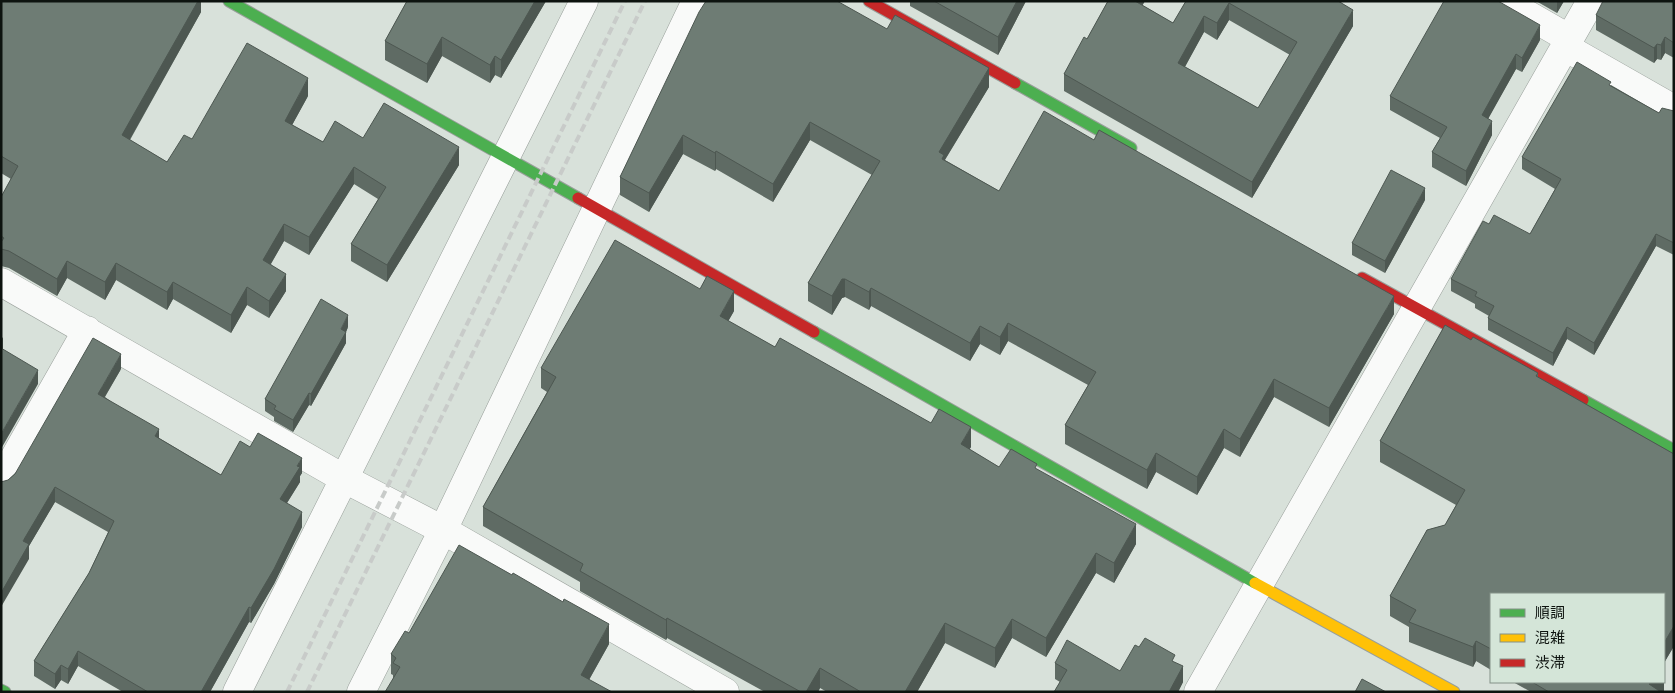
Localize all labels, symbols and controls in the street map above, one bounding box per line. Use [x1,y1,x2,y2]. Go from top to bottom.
legend [1490,593,1665,683]
text: 順調 [1535,604,1565,622]
text: 混雑 [1535,629,1565,647]
text: 渋滞 [1535,654,1565,672]

